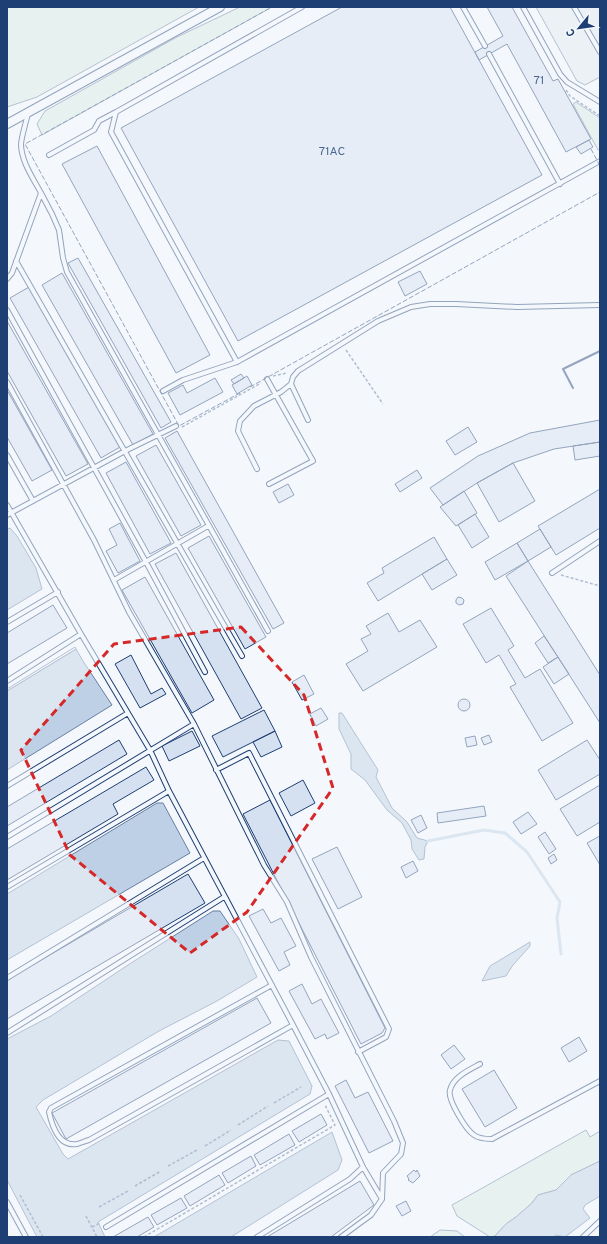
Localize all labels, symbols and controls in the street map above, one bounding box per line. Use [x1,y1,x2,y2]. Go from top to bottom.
north arrow [559,8,599,48]
text: С [563,26,579,39]
house number: 71 [534,73,544,89]
house number: 71АС [319,144,345,160]

